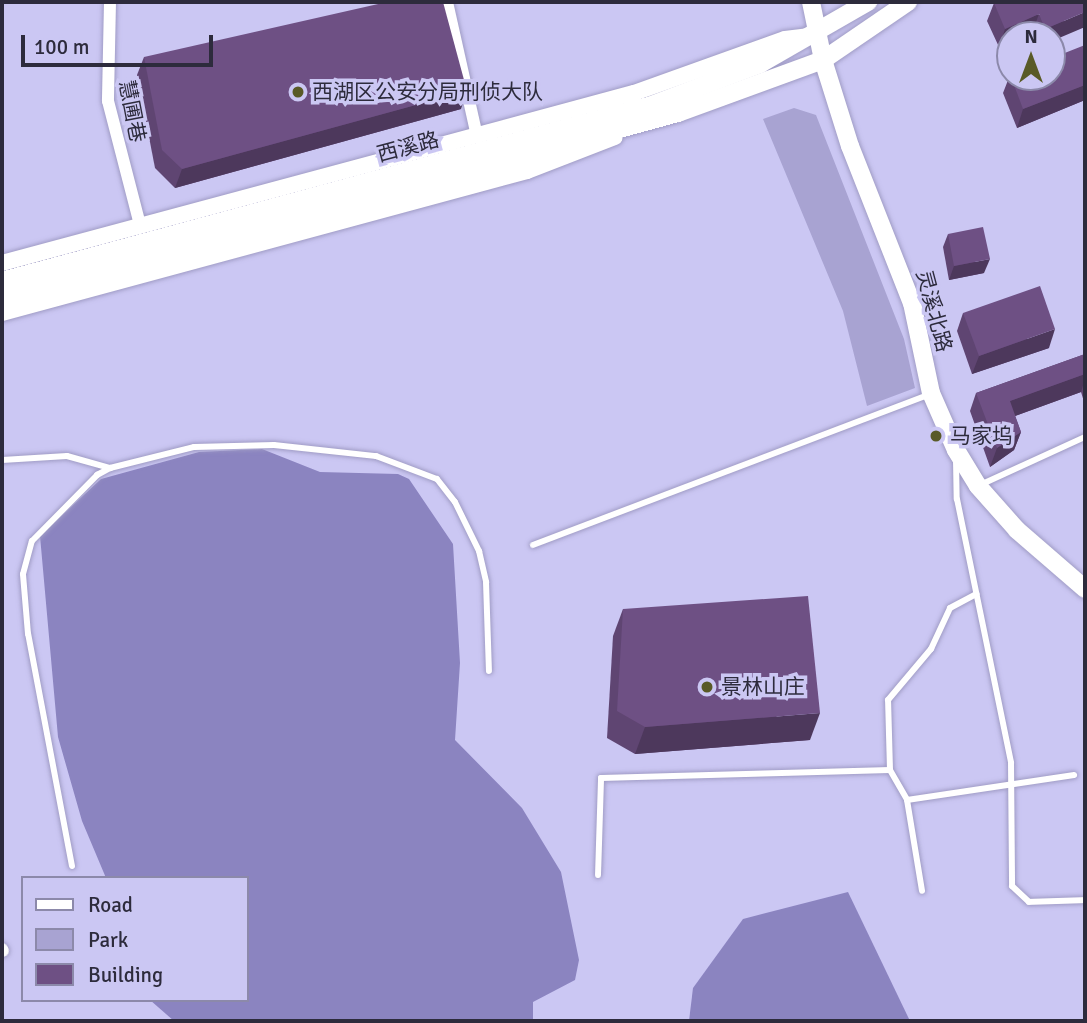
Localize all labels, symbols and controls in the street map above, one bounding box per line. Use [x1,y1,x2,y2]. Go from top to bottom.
scale bar [24,21,217,65]
north arrow [996,21,1066,91]
text: N [1024,25,1038,49]
text: 100 m [34,34,89,60]
street label: 慧圃巷 [114,78,150,144]
place label: 西湖区公安分局刑侦大队 [312,79,543,105]
marker: 西湖区公安分局刑侦大队 [290,84,306,100]
street label: 西溪路 [374,127,442,167]
street label: 灵溪北路 [911,267,957,355]
place label: 马家坞 [950,423,1013,449]
marker: 马家坞 [928,428,944,444]
place label: 景林山庄 [721,674,805,700]
marker: 景林山庄 [699,679,715,695]
legend [21,876,248,1002]
text: Road [88,892,133,918]
text: Park [88,927,128,953]
text: Building [88,962,163,988]

